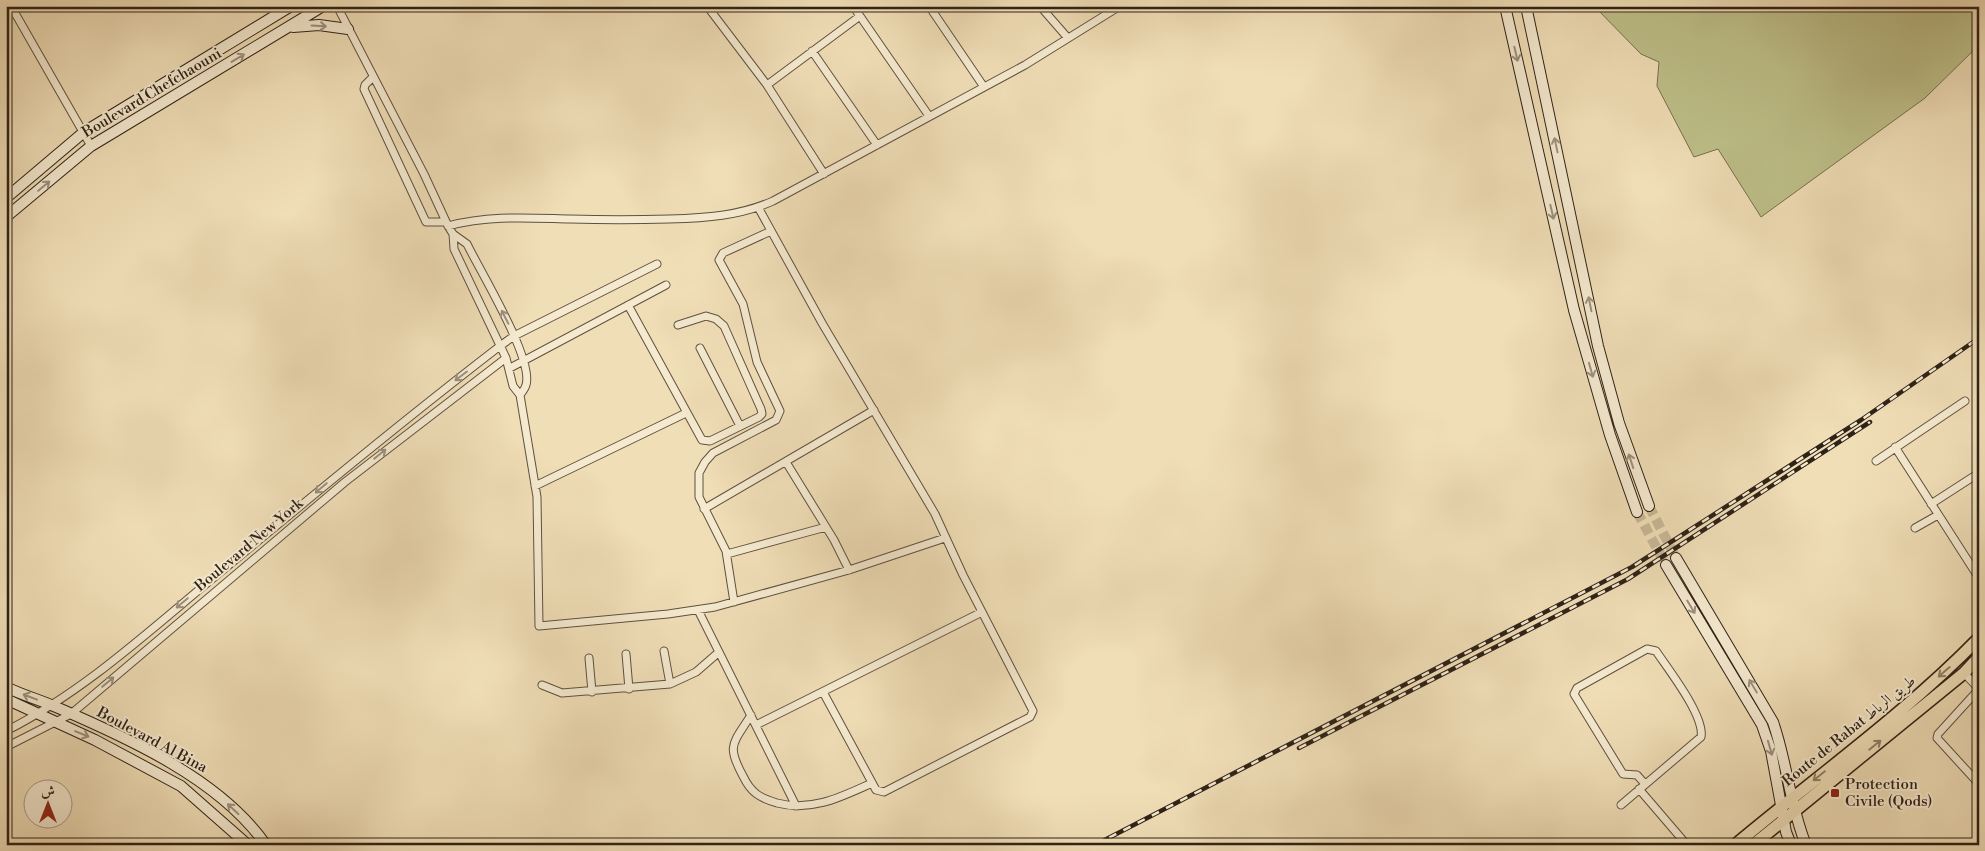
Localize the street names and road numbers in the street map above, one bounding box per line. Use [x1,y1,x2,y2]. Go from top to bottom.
street label: Boulevard Chefchaouni [78,44,225,143]
street label: Boulevard New York [190,493,308,597]
street label: Route de Rabat طريق الرباط [1779,671,1919,791]
street label: Boulevard Al Bina [93,702,211,777]

